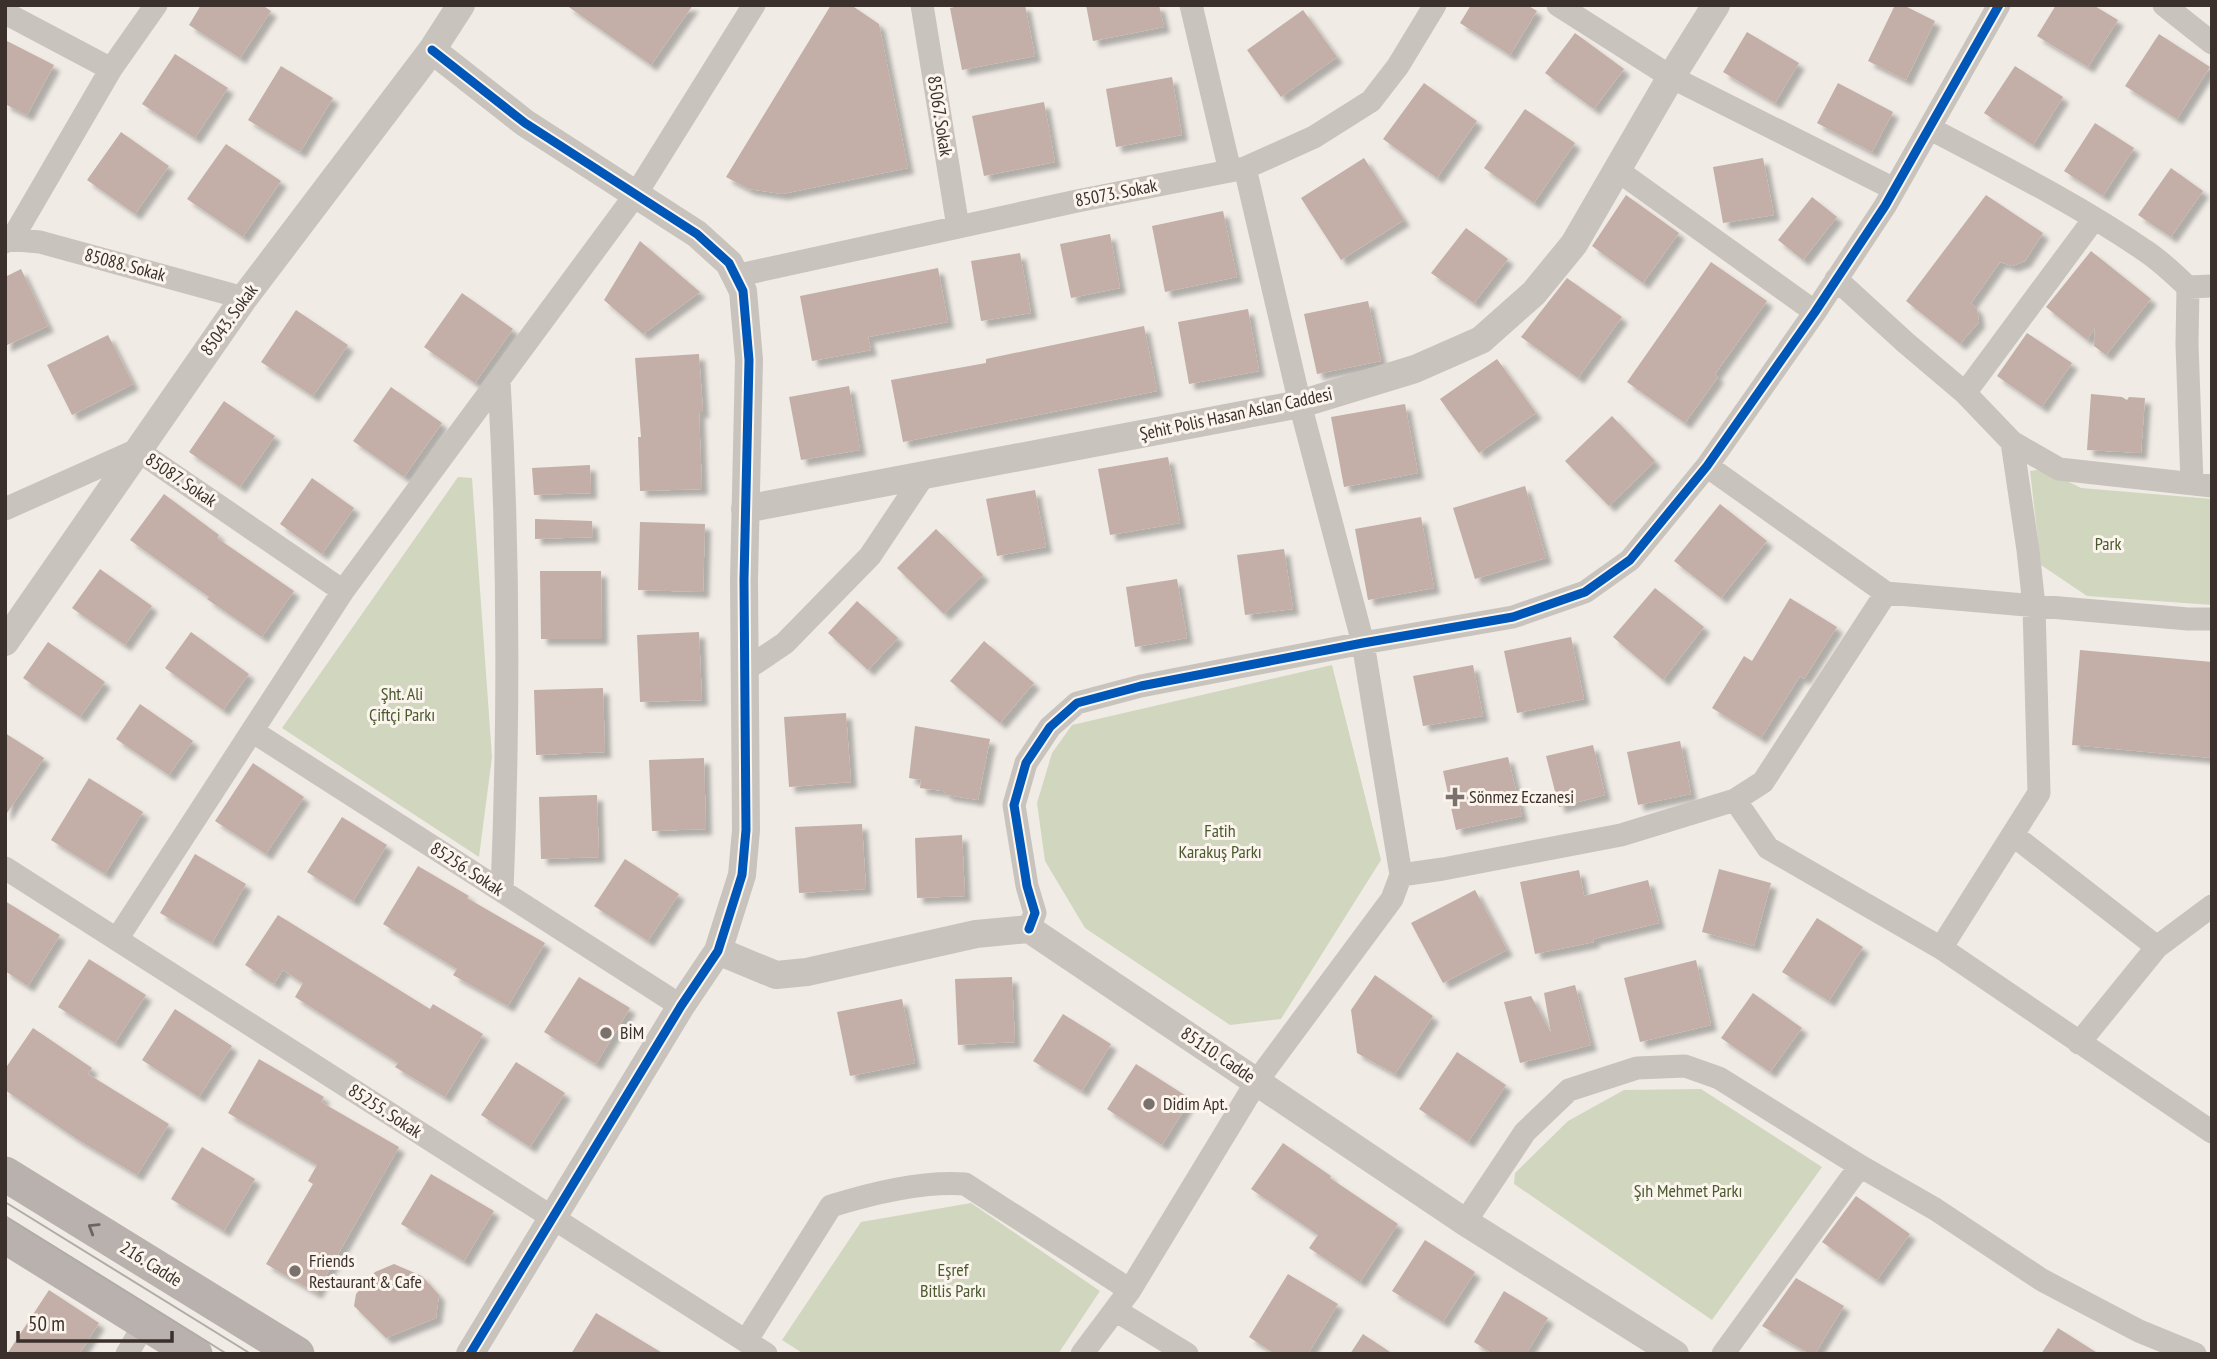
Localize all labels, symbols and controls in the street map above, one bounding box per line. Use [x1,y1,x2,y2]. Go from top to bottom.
street label: 85067. Sokak [923,74,958,158]
street label: 85073. Sokak [1073,173,1159,212]
street label: 85088. Sokak [82,243,168,286]
street label: 85043. Sokak [195,279,262,360]
street label: Şehit Polis Hasan Aslan Caddesi [1137,382,1334,445]
street label: 85087. Sokak [141,447,221,512]
park label: Park [2095,532,2121,555]
park label: Şht. Ali Çiftçi Parkı [369,682,435,726]
place label: Sönmez Eczanesi [1469,785,1574,808]
marker: Sönmez Eczanesi [1447,789,1463,805]
park label: Fatih Karakuş Parkı [1178,819,1262,863]
street label: 85256. Sokak [426,836,508,901]
place label: BİM [620,1021,644,1044]
street label: 85110. Cadde [1177,1021,1260,1088]
marker: BİM [598,1025,614,1041]
street label: 85255. Sokak [344,1078,426,1143]
place label: Didim Apt. [1163,1092,1228,1115]
marker: Didim Apt. [1141,1096,1157,1112]
park label: Şıh Mehmet Parkı [1634,1179,1742,1202]
one-way arrow [87,1223,100,1236]
street label: 216. Cadde [116,1236,186,1291]
place label: Friends Restaurant & Cafe [309,1249,422,1293]
park label: Eşref Bitlis Parkı [920,1258,986,1302]
marker: Friends Restaurant & Cafe [287,1263,303,1279]
scale bar [18,1300,172,1344]
text: 50 m [28,1310,65,1337]

